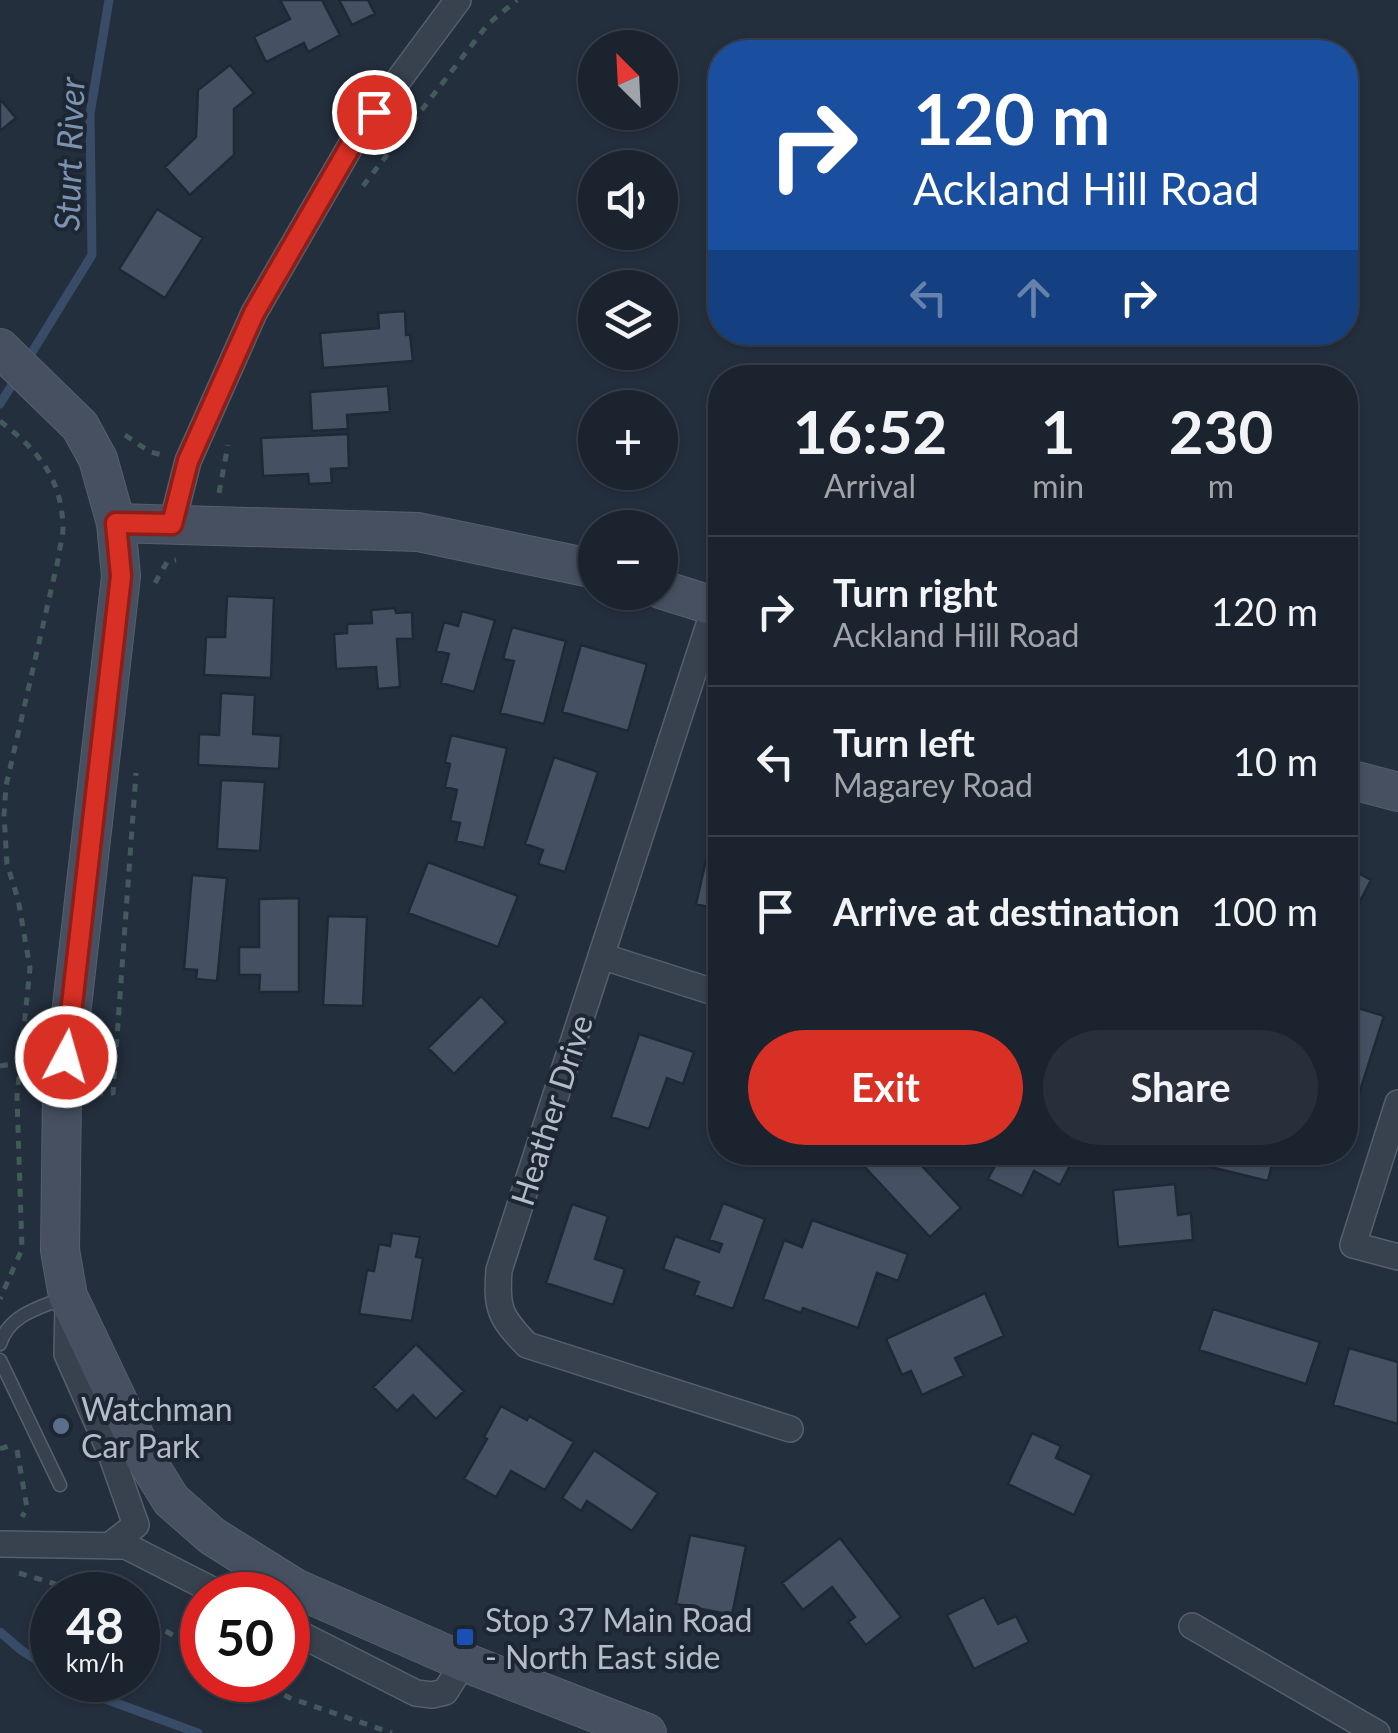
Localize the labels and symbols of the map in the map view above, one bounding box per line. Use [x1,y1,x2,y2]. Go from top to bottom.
north arrow [578,30,678,130]
pin [332,70,417,155]
water label: Sturt River [44,75,92,232]
position arrow [14,1005,118,1109]
street label: Heather Drive [502,1010,600,1210]
place label: Watchman Car Park [81,1389,233,1465]
marker: Watchman Car Park [50,1415,72,1437]
speed limit sign: 50 [180,1572,310,1702]
place label: Stop 37 Main Road - North East side [485,1600,752,1676]
marker: Stop 37 Main Road - North East side [454,1626,476,1648]

